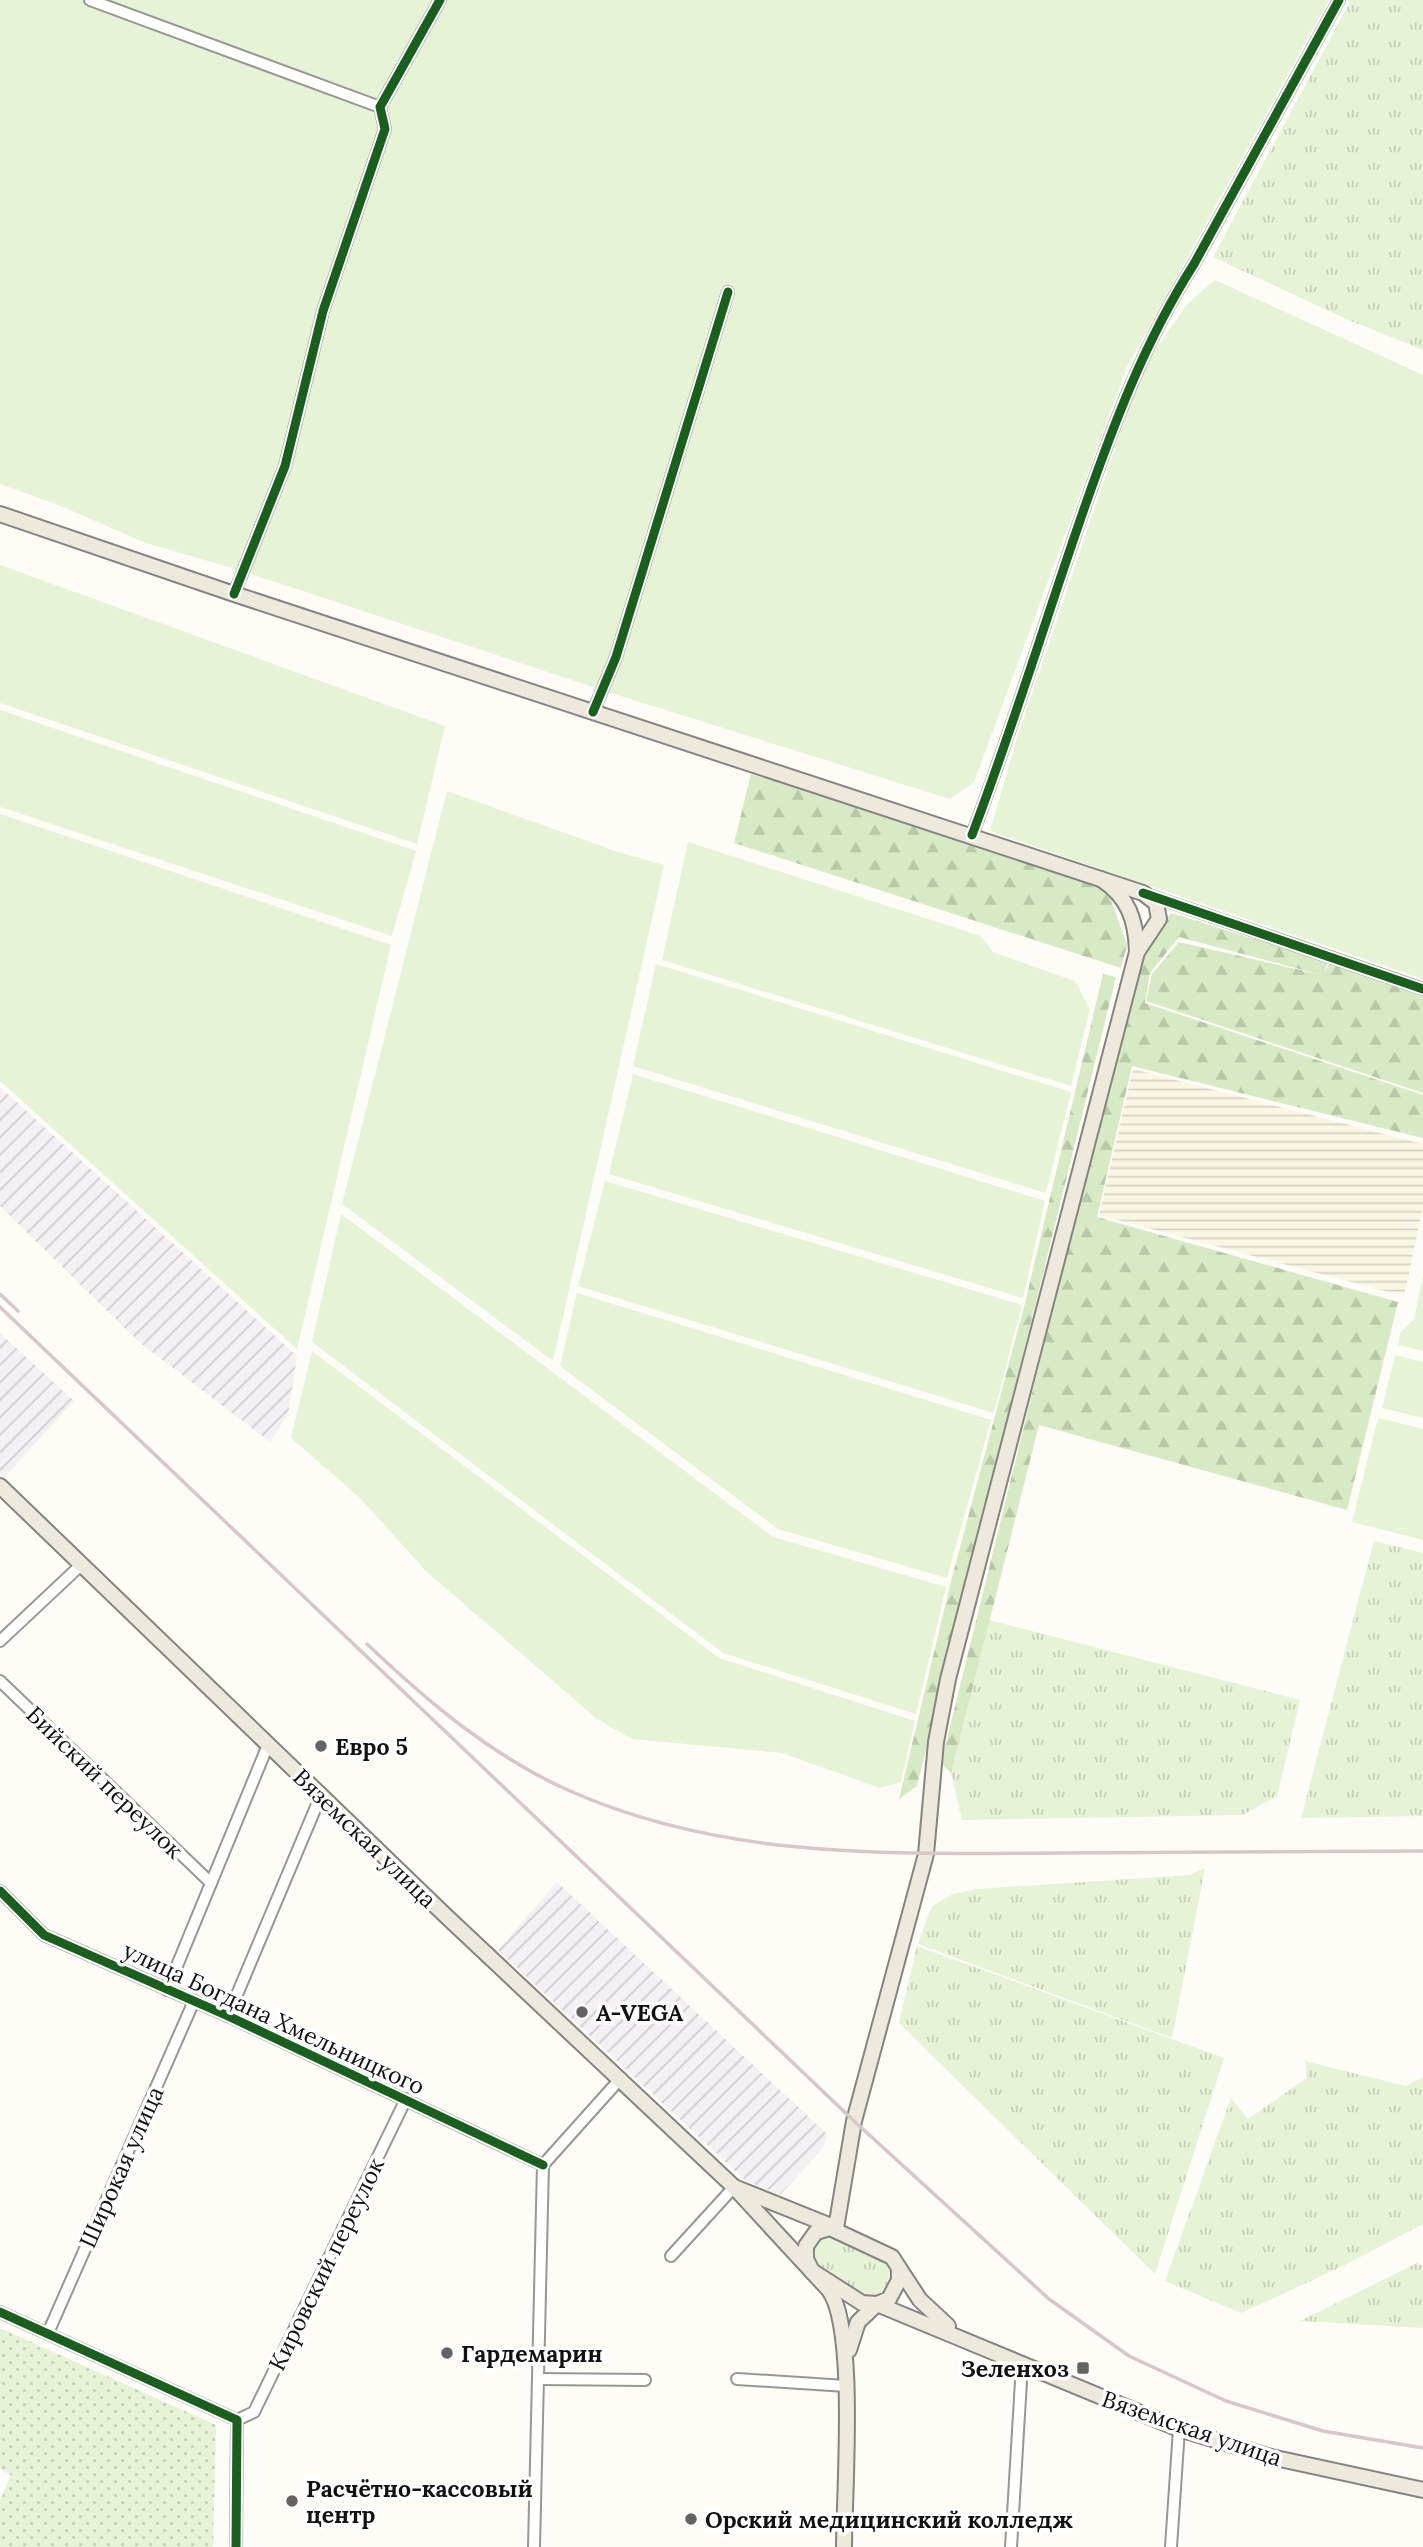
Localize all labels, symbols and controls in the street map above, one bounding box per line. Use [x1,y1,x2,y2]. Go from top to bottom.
street label: Бийский переулок [21,1700,190,1865]
place label: Евро 5 [335,1732,408,1761]
marker: Евро 5 [313,1738,329,1754]
street label: Вяземская улица [287,1762,443,1914]
street label: улица Богдана Хмельницкого [119,1935,429,2101]
place label: A-VEGA [596,1998,684,2027]
marker: A-VEGA [574,2004,590,2020]
street label: Широкая улица [72,2082,170,2252]
street label: Кировский переулок [262,2152,390,2375]
place label: Гардемарин [461,2339,602,2368]
marker: Гардемарин [439,2345,455,2361]
place label: Зеленхоз [961,2354,1069,2383]
marker: Зеленхоз [1075,2360,1091,2376]
street label: Вяземская улица [1098,2384,1286,2472]
place label: Расчётно-кассовый центр [306,2474,533,2529]
marker: Расчётно-кассовый центр [284,2493,300,2509]
place label: Орский медицинский колледж [705,2505,1073,2534]
marker: Орский медицинский колледж [683,2511,699,2527]

